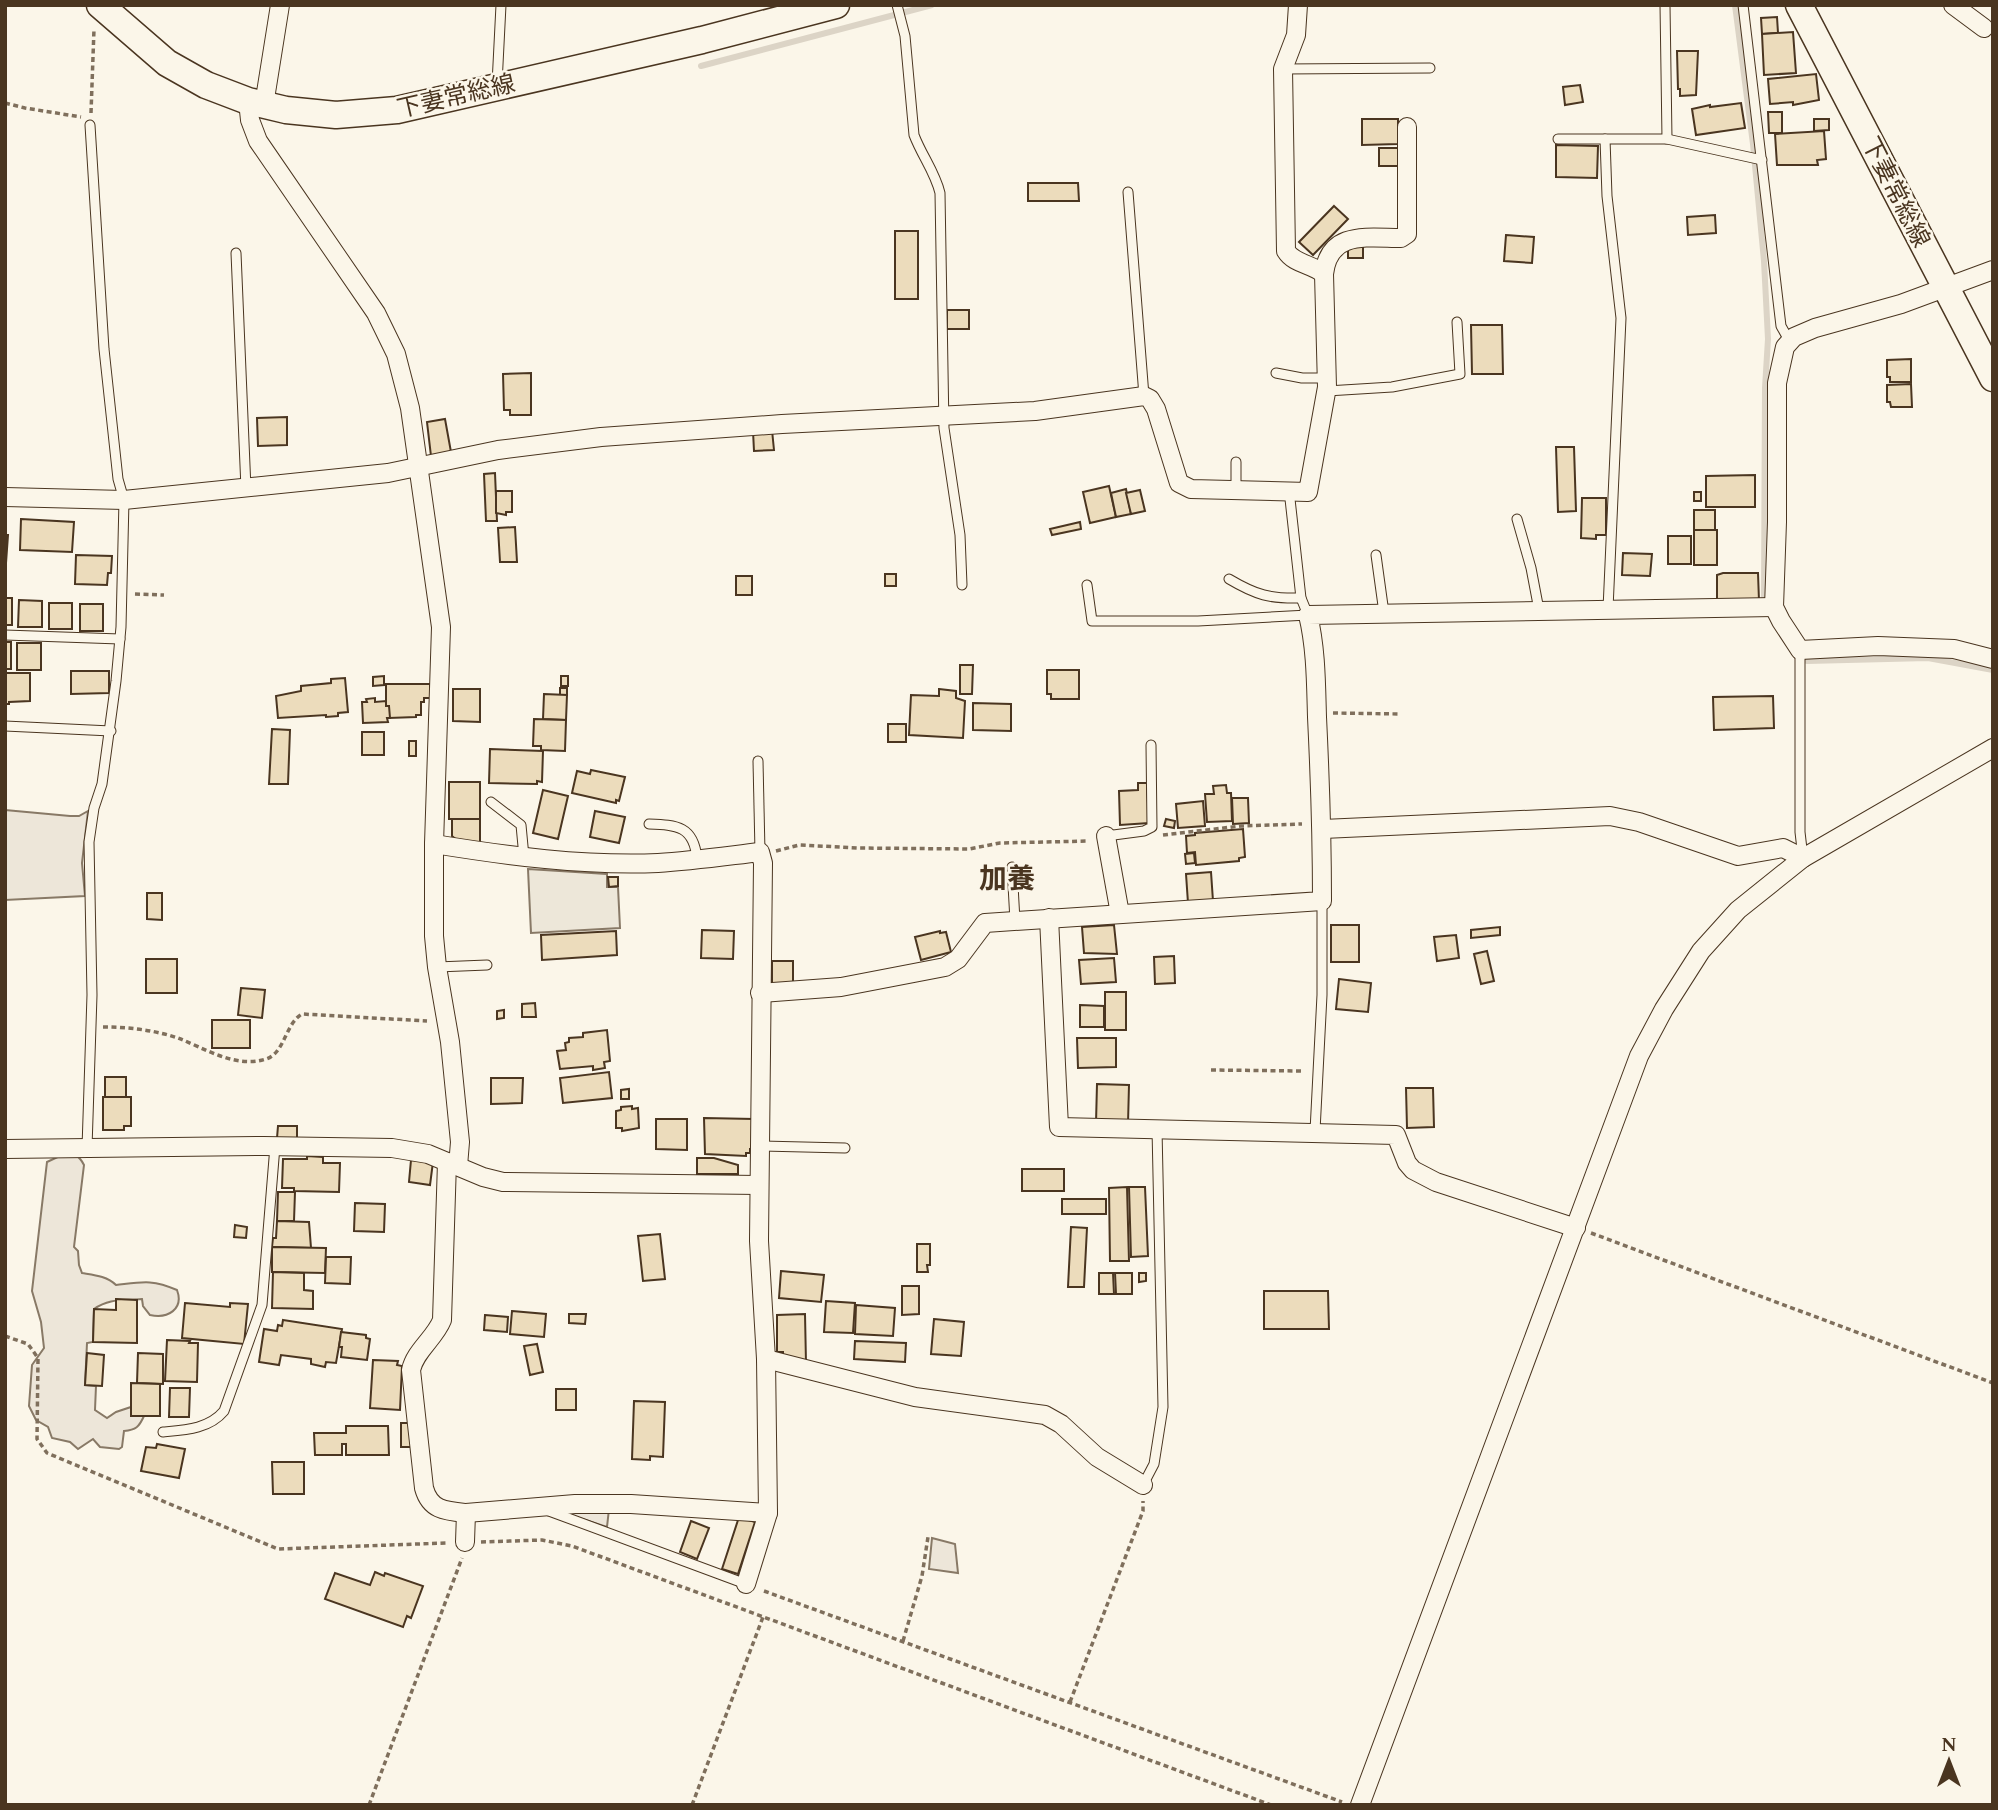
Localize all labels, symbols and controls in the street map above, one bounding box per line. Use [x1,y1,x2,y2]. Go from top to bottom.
street label: 下妻常総線 [394,66,519,128]
street label: 下妻常総線 [1852,131,1938,254]
district label: 加養 [979,858,1035,901]
north arrow [1914,1726,1984,1796]
text: N [1941,1731,1957,1760]

